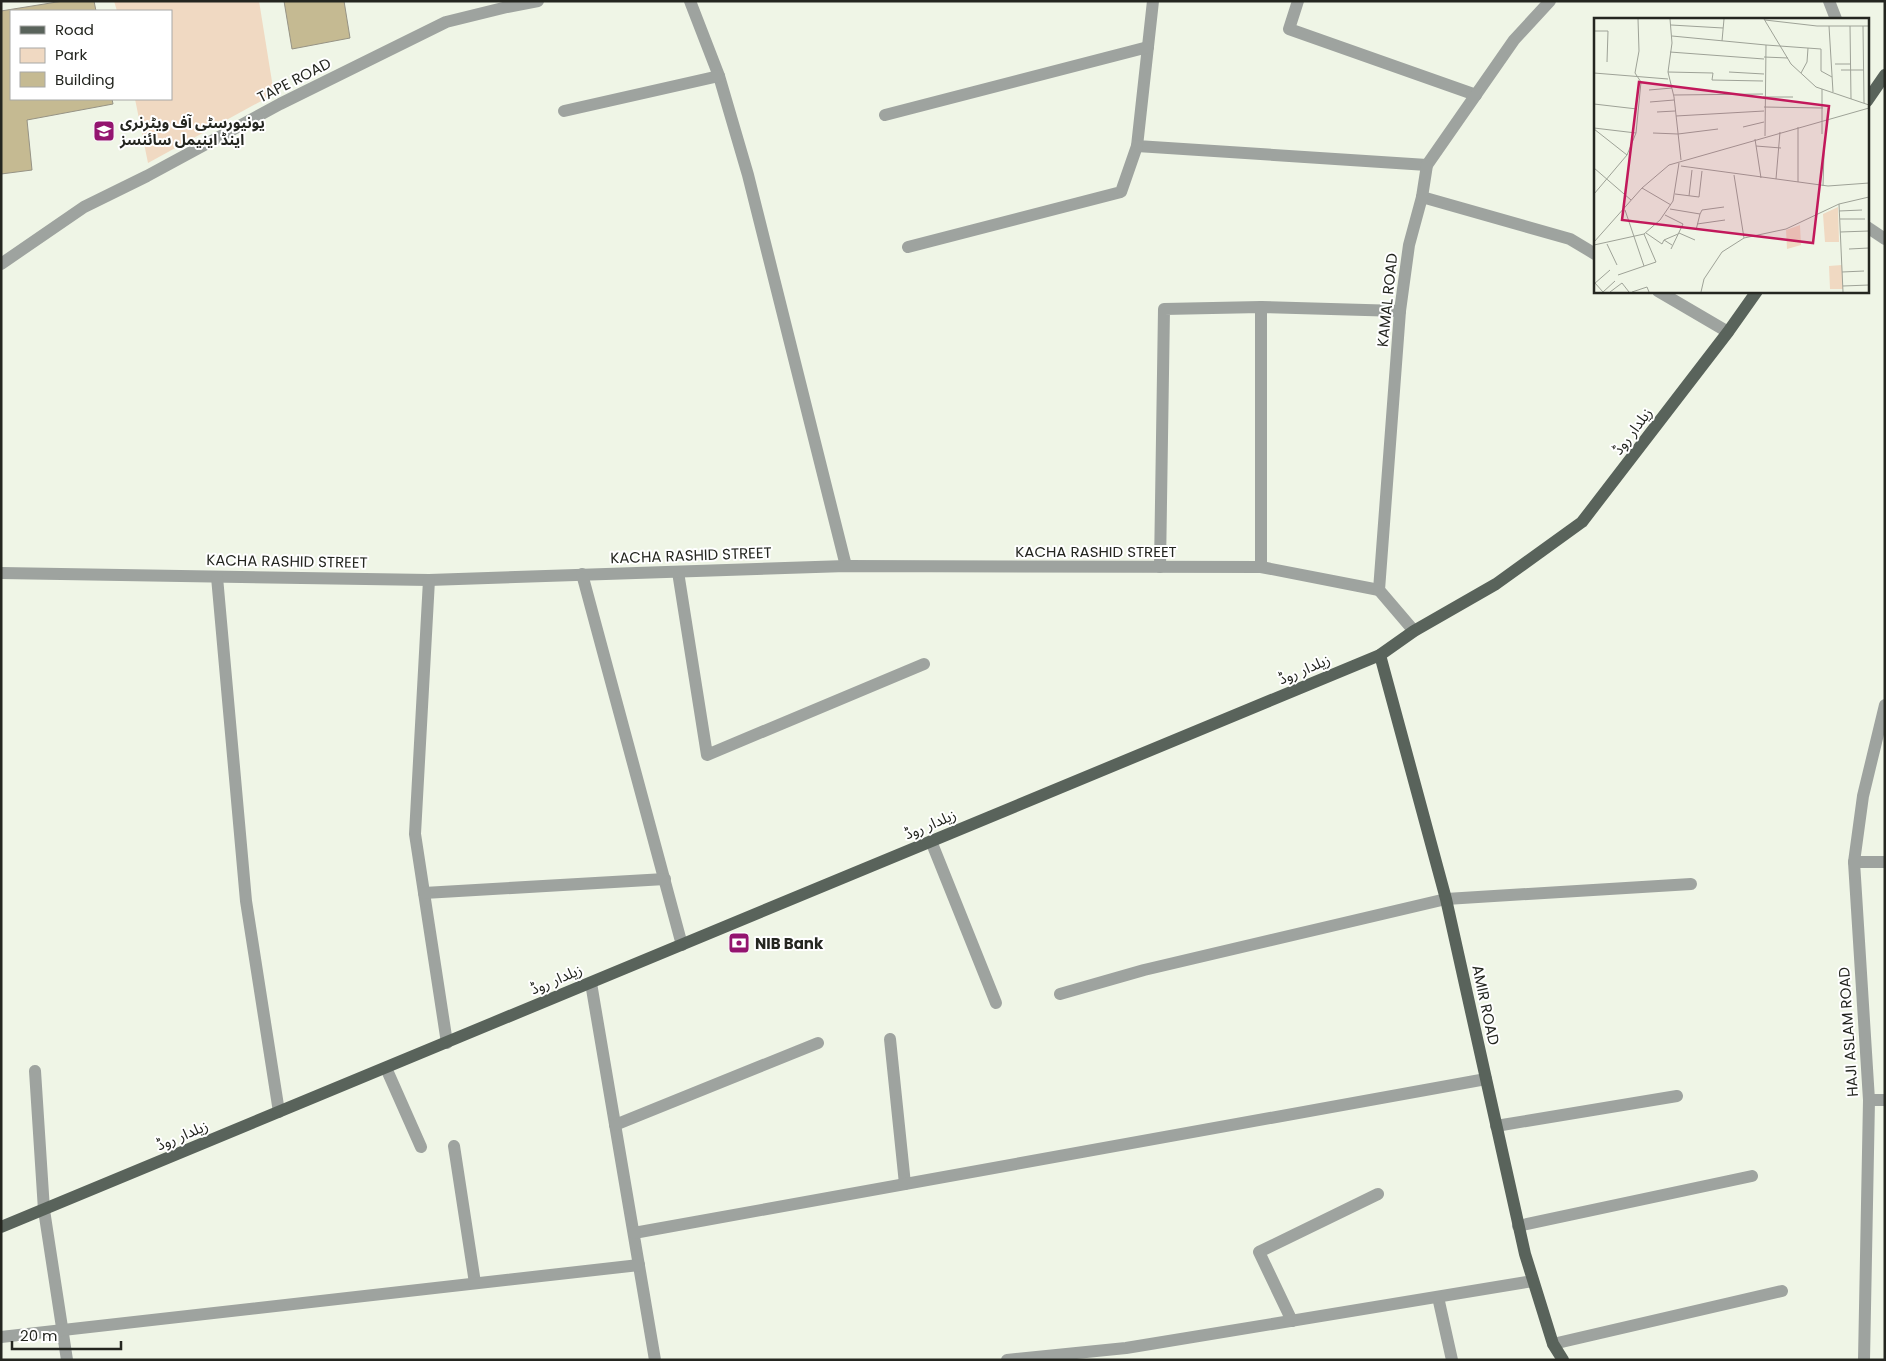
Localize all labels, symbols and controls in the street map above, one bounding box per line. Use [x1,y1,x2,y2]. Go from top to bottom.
legend [10,10,172,100]
inset map [1594,18,1868,292]
text: Road [55,19,94,40]
text: Park [55,44,87,65]
street label: TAPE ROAD [253,52,335,108]
text: Building [55,69,115,90]
place label: یونیورسٹی آف ویٹرنری اینڈ اینیمل سائنسز [119,112,265,150]
school or university icon: یونیورسٹی آف ویٹرنری اینڈ اینیمل سائنسز [92,119,116,143]
street label: KAMAL ROAD [1372,252,1402,348]
street label: زیلدار روڈ [1607,403,1657,459]
street label: KACHA RASHID STREET [1015,541,1177,562]
street label: KACHA RASHID STREET [610,542,772,568]
street label: KACHA RASHID STREET [206,549,368,573]
street label: زیلدار روڈ [1275,649,1333,689]
street label: زیلدار روڈ [901,804,959,844]
bank icon: NIB Bank [727,931,751,955]
place label: NIB Bank [755,933,824,954]
street label: زیلدار روڈ [527,959,585,999]
street label: AMIR ROAD [1467,963,1505,1047]
street label: HAJI ASLAM ROAD [1833,966,1863,1098]
street label: زیلدار روڈ [153,1115,211,1155]
scale bar [12,1318,121,1350]
text: 20 m [20,1325,58,1346]

